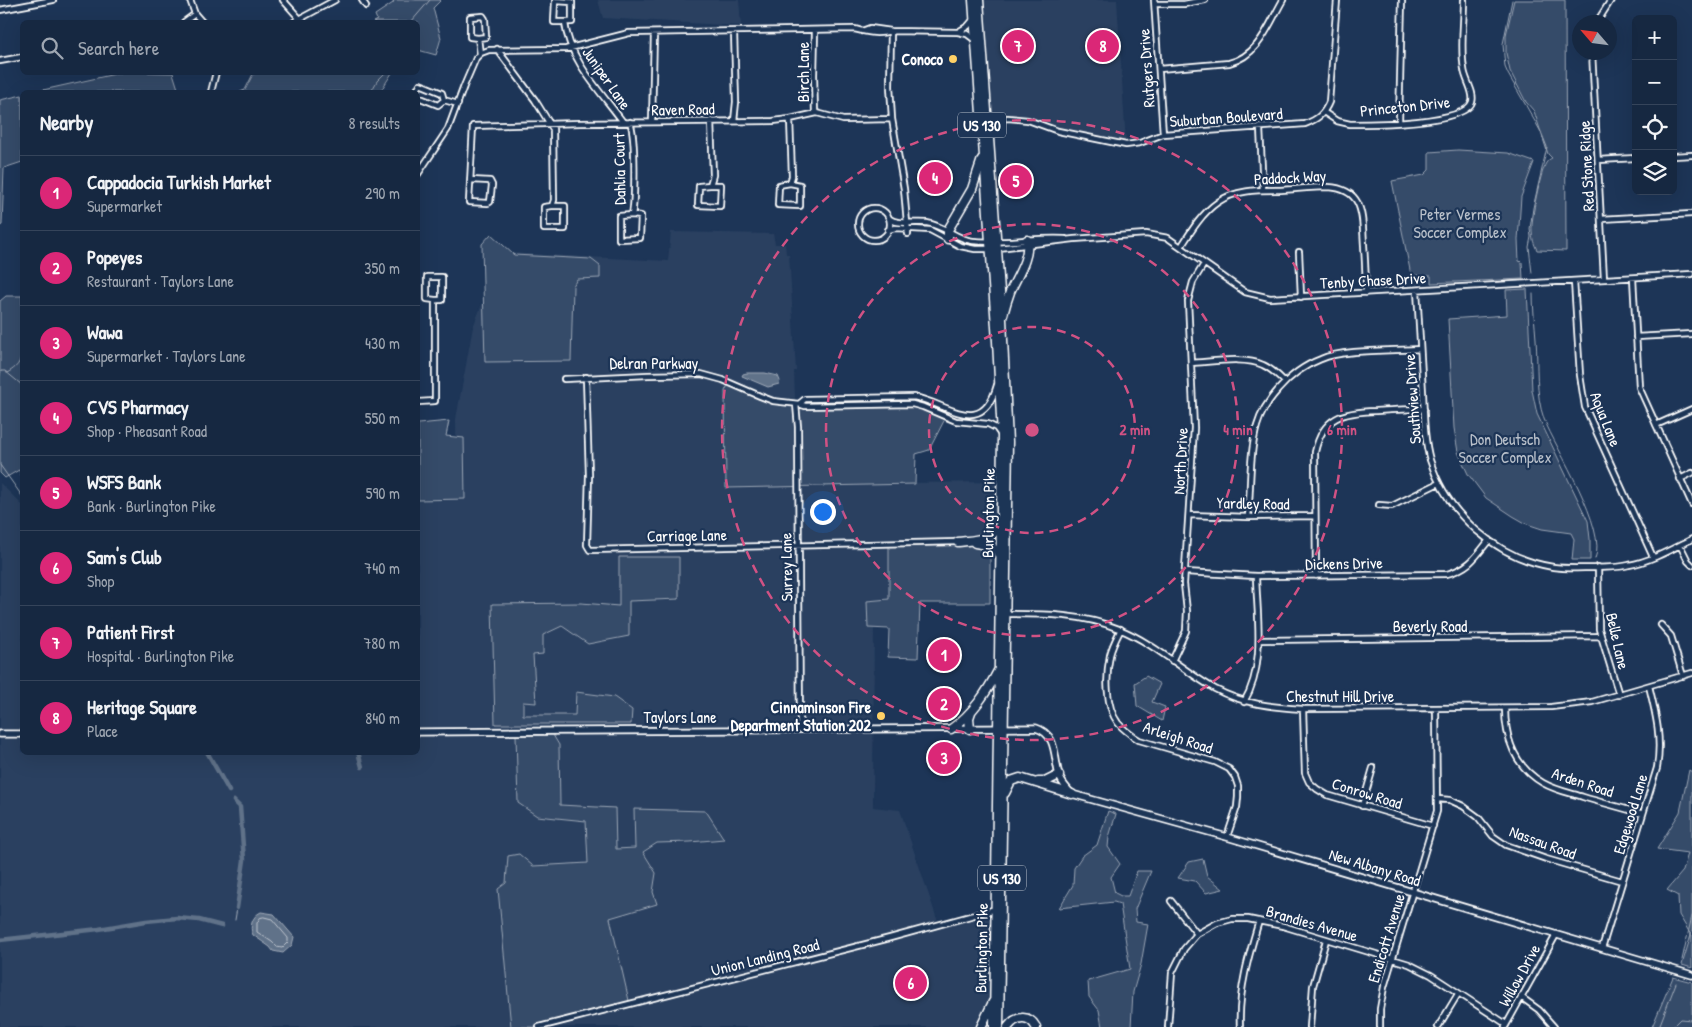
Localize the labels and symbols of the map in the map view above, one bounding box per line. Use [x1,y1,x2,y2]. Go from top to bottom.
north arrow [1572,15,1617,60]
pin: 7 [1002,27,1034,65]
pin: 8 [1087,27,1119,65]
street label: Rutgers Drive [1132,27,1160,108]
street label: Birch Lane [792,41,814,102]
street label: Juniper Lane [577,42,637,114]
place label: Conoco [901,48,944,70]
marker: Conoco [947,53,959,65]
street label: Princeton Drive [1359,90,1452,122]
street label: Raven Road [651,97,715,121]
street label: Suburban Boulevard [1169,102,1283,132]
road number: US 130 [958,112,1006,138]
street label: Red Stone Ridge [1573,120,1599,212]
street label: Dahlia Court [607,132,631,205]
pin: 4 [919,159,951,197]
pin: 5 [1000,162,1032,200]
street label: Paddock Way [1253,164,1327,190]
park label: Peter Vermes Soccer Complex [1413,203,1507,243]
street label: Tenby Chase Drive [1319,266,1427,294]
street label: Delran Parkway [610,352,699,374]
street label: Southview Drive [1398,353,1426,445]
street label: Aqua Lane [1585,388,1627,450]
text: 2 min [1120,419,1151,440]
text: 4 min [1223,419,1253,440]
text: 6 min [1327,419,1357,440]
centre of rings [1023,421,1041,439]
street label: North Drive [1167,426,1193,495]
park label: Don Deutsch Soccer Complex [1458,428,1552,468]
street label: Burlington Pike [976,467,1000,558]
street label: Yardley Road [1216,491,1290,515]
your location [810,499,836,525]
street label: Carriage Lane [647,523,728,547]
street label: Surrey Lane [774,532,798,602]
street label: Dickens Drive [1305,551,1384,575]
street label: Belle Lane [1601,611,1635,672]
street label: Beverly Road [1393,615,1467,637]
pin: 1 [928,636,960,674]
pin: 2 [928,685,960,723]
street label: Chestnut Hill Drive [1286,685,1395,707]
place label: Cinnaminson Fire Department Station 202 [731,696,872,737]
street label: Taylors Lane [643,706,717,728]
marker: Cinnaminson Fire Department Station 202 [875,710,887,722]
street label: Arleigh Road [1140,715,1216,759]
pin: 3 [928,739,960,777]
street label: Arden Road [1549,762,1617,802]
street label: Edgewood Lane [1607,771,1653,857]
street label: Conrow Road [1329,772,1405,814]
street label: Nassau Road [1506,820,1580,864]
street label: New Albany Road [1326,843,1424,891]
road number: US 130 [978,866,1026,890]
street label: Endicott Avenue [1362,890,1410,985]
street label: Brandies Avenue [1264,899,1361,947]
street label: Burlington Pike [969,902,993,993]
street label: Union Landing Road [709,933,821,981]
street label: Willow Drive [1493,939,1545,1010]
pin: 6 [895,964,927,1002]

